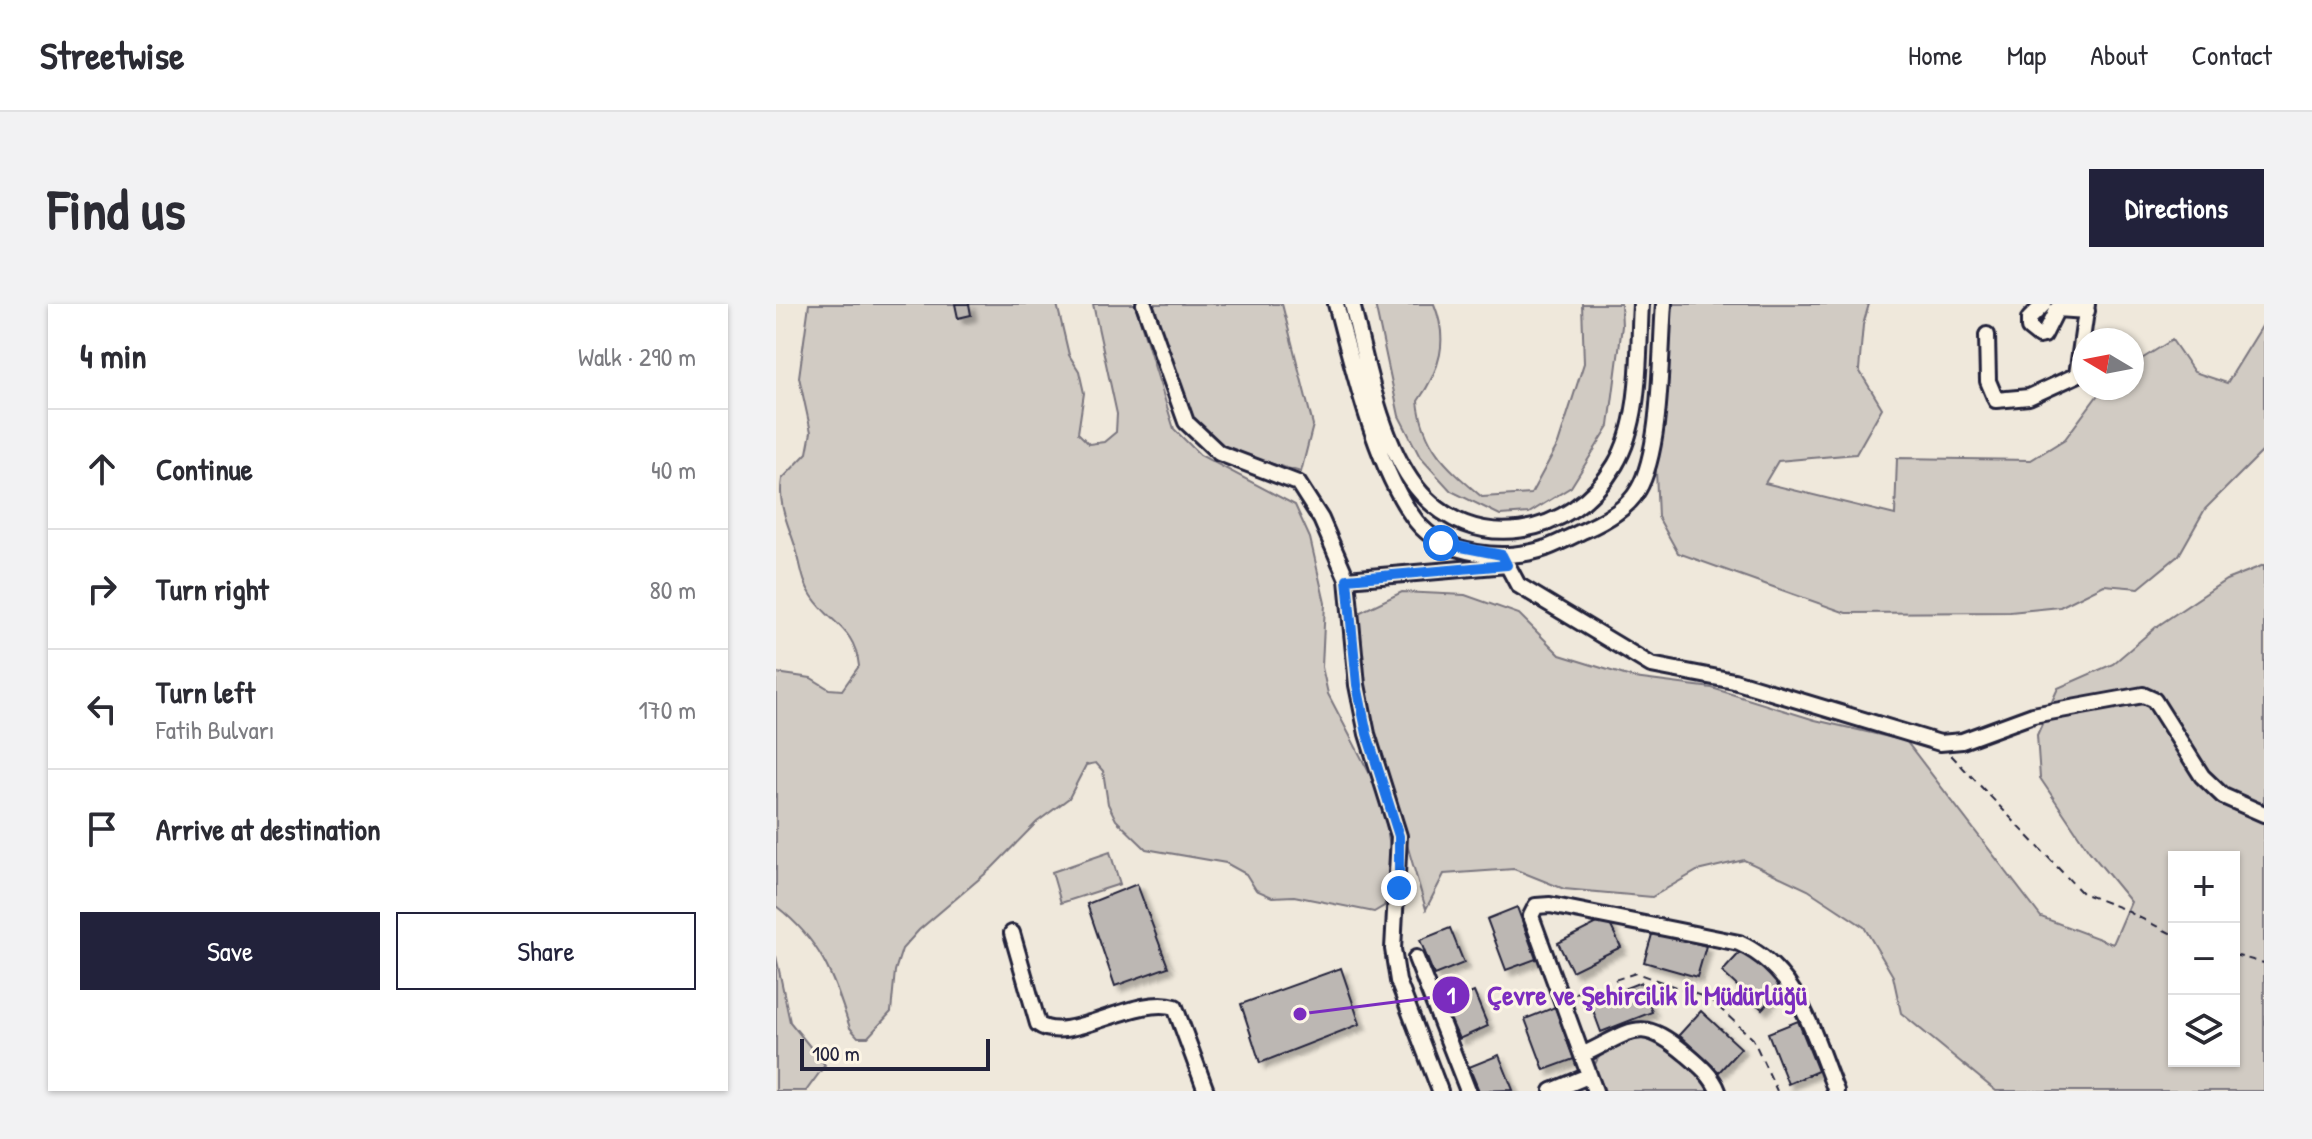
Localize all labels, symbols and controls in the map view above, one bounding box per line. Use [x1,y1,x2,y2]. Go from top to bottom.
text: Streetwise [40,29,184,81]
text: Home [1908,36,1963,74]
text: Map [2007,36,2046,74]
text: About [2090,36,2148,74]
text: Contact [2192,36,2272,74]
button: Directions [2089,169,2264,247]
text: Find us [48,171,186,246]
north arrow [2072,328,2144,400]
text: 4 min [80,333,147,379]
text: Walk · 290 m [578,339,696,374]
icon: ahead [80,447,124,491]
text: Continue [156,449,253,489]
text: 40 m [651,452,696,487]
route start [1423,525,1459,561]
icon: right [80,567,124,611]
text: Turn right [156,569,269,609]
text: 80 m [649,572,696,607]
text: Turn left [156,672,255,712]
icon: left [80,687,124,731]
text: 170 m [638,692,696,727]
text: Fatih Bulvarı [156,712,275,747]
icon: arrive [80,807,124,851]
text: Arrive at destination [156,809,381,849]
map controls [2168,851,2240,1067]
button: + [2168,851,2240,923]
route end [1381,870,1417,906]
button: Save [80,912,380,990]
button: Share [396,912,696,990]
button: − [2168,923,2240,995]
callout: Çevre ve Şehircilik İl Müdürlüğü [1431,969,1823,1021]
text: Çevre ve Şehircilik İl Müdürlüğü [1487,976,1808,1015]
text: 1 [1447,979,1456,1011]
button: layers [2168,995,2240,1067]
scale bar [800,1035,990,1071]
text: 100 m [812,1038,860,1068]

